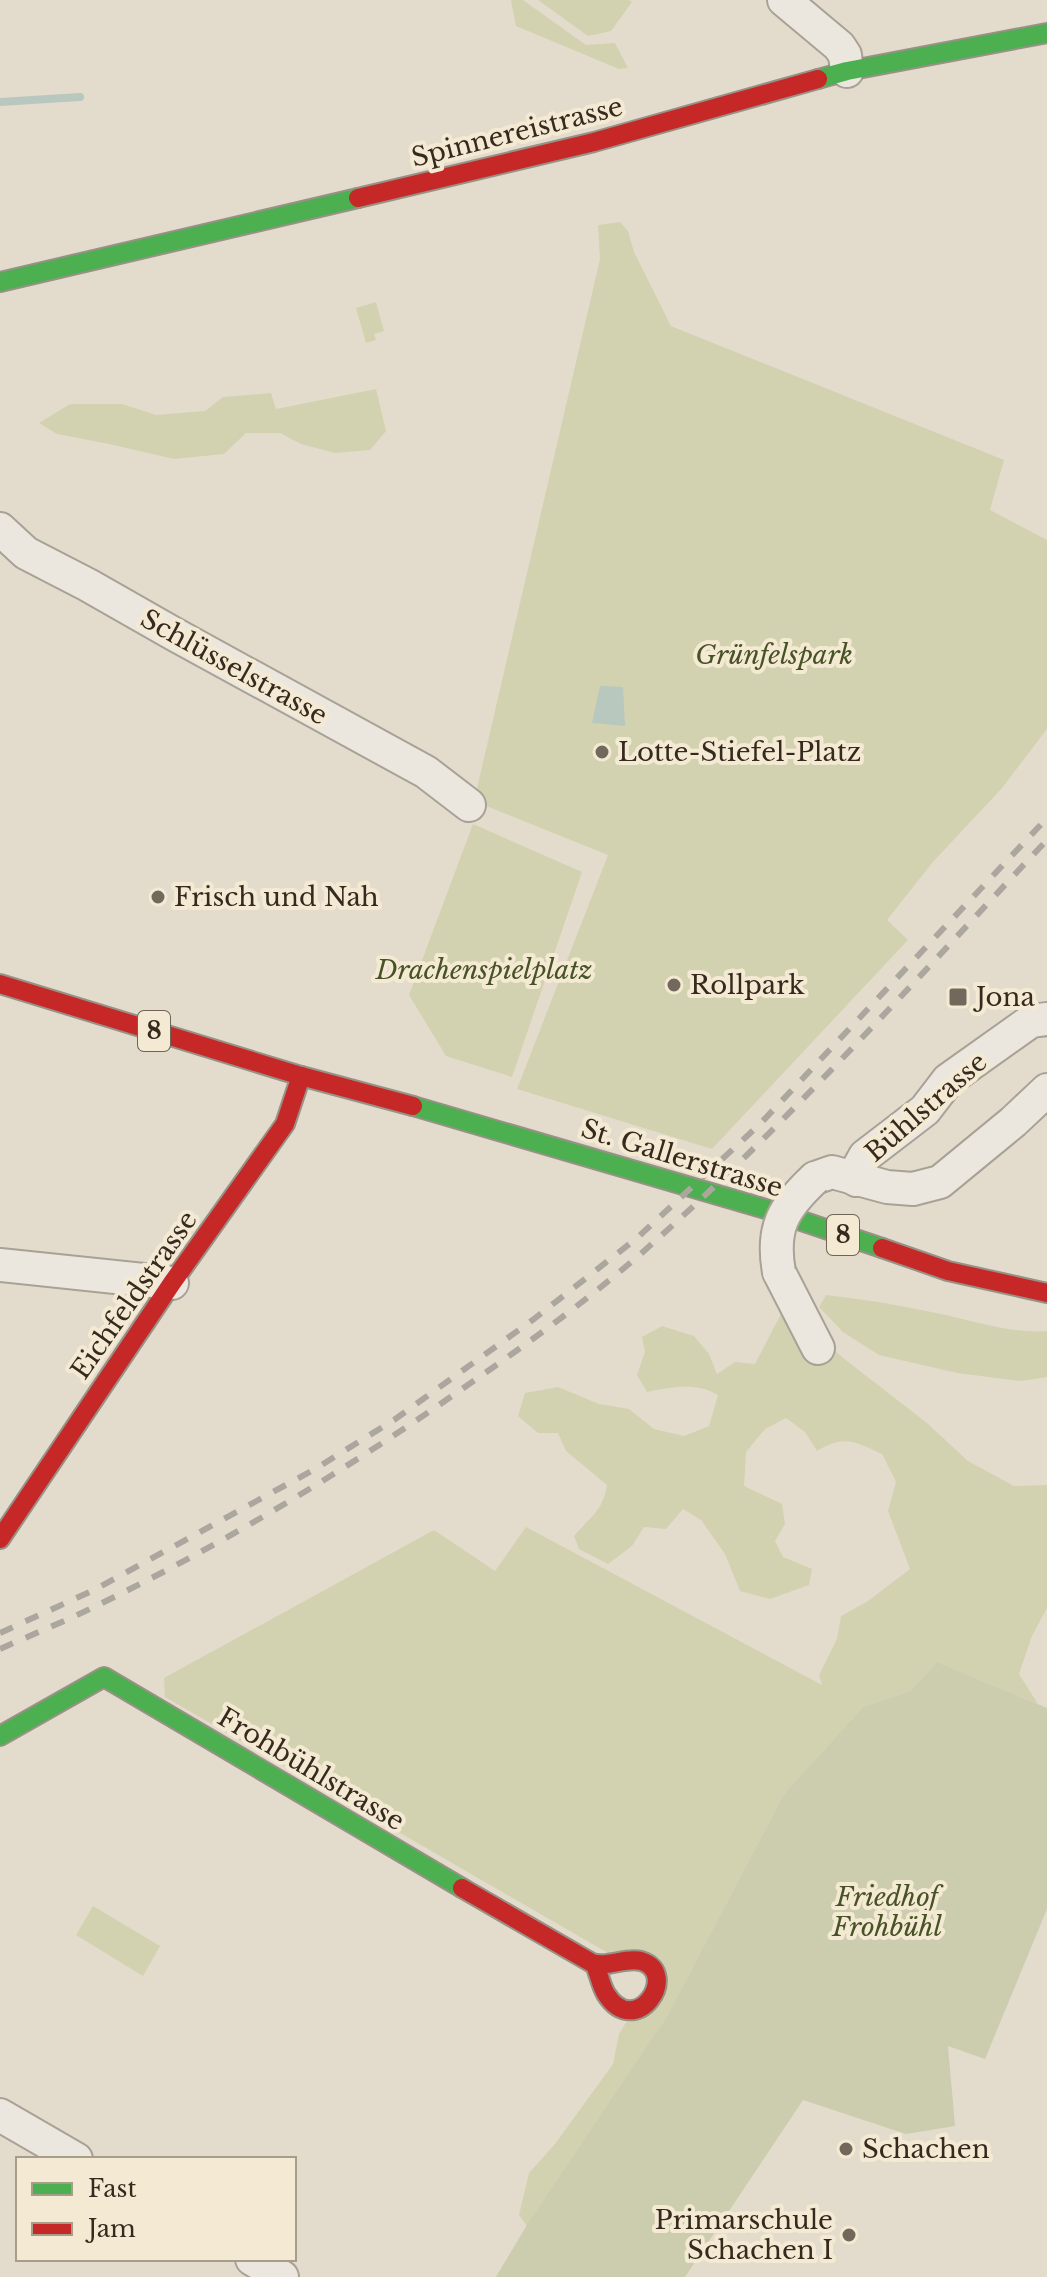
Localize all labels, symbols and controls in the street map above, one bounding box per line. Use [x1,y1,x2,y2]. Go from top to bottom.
street label: Spinnereistrasse [408,90,626,174]
street label: Schlüsselstrasse [135,602,333,732]
park label: Grünfelspark [695,639,853,671]
place label: Lotte-Stiefel-Platz [618,736,861,768]
marker: Lotte-Stiefel-Platz [593,743,611,761]
place label: Frisch und Nah [174,881,379,913]
marker: Frisch und Nah [149,888,167,906]
park label: Drachenspielplatz [375,954,592,986]
place label: Rollpark [690,969,805,1001]
marker: Rollpark [665,976,683,994]
place label: Jona [973,981,1035,1013]
marker: Jona [947,986,969,1008]
road number: 8 [138,1011,170,1051]
street label: Bühlstrasse [859,1046,993,1168]
street label: St. Gallerstrasse [577,1112,787,1204]
street label: Eichfeldstrasse [64,1205,204,1385]
road number: 8 [827,1215,859,1255]
street label: Frohbühlstrasse [212,1701,410,1837]
park label: Friedhof Frohbühl [831,1881,944,1943]
place label: Schachen [862,2133,990,2165]
marker: Schachen [837,2140,855,2158]
legend [16,2157,296,2261]
text: Fast [88,2174,136,2203]
place label: Primarschule Schachen I [655,2204,833,2266]
text: Jam [85,2214,136,2243]
marker: Primarschule Schachen I [840,2226,858,2244]

